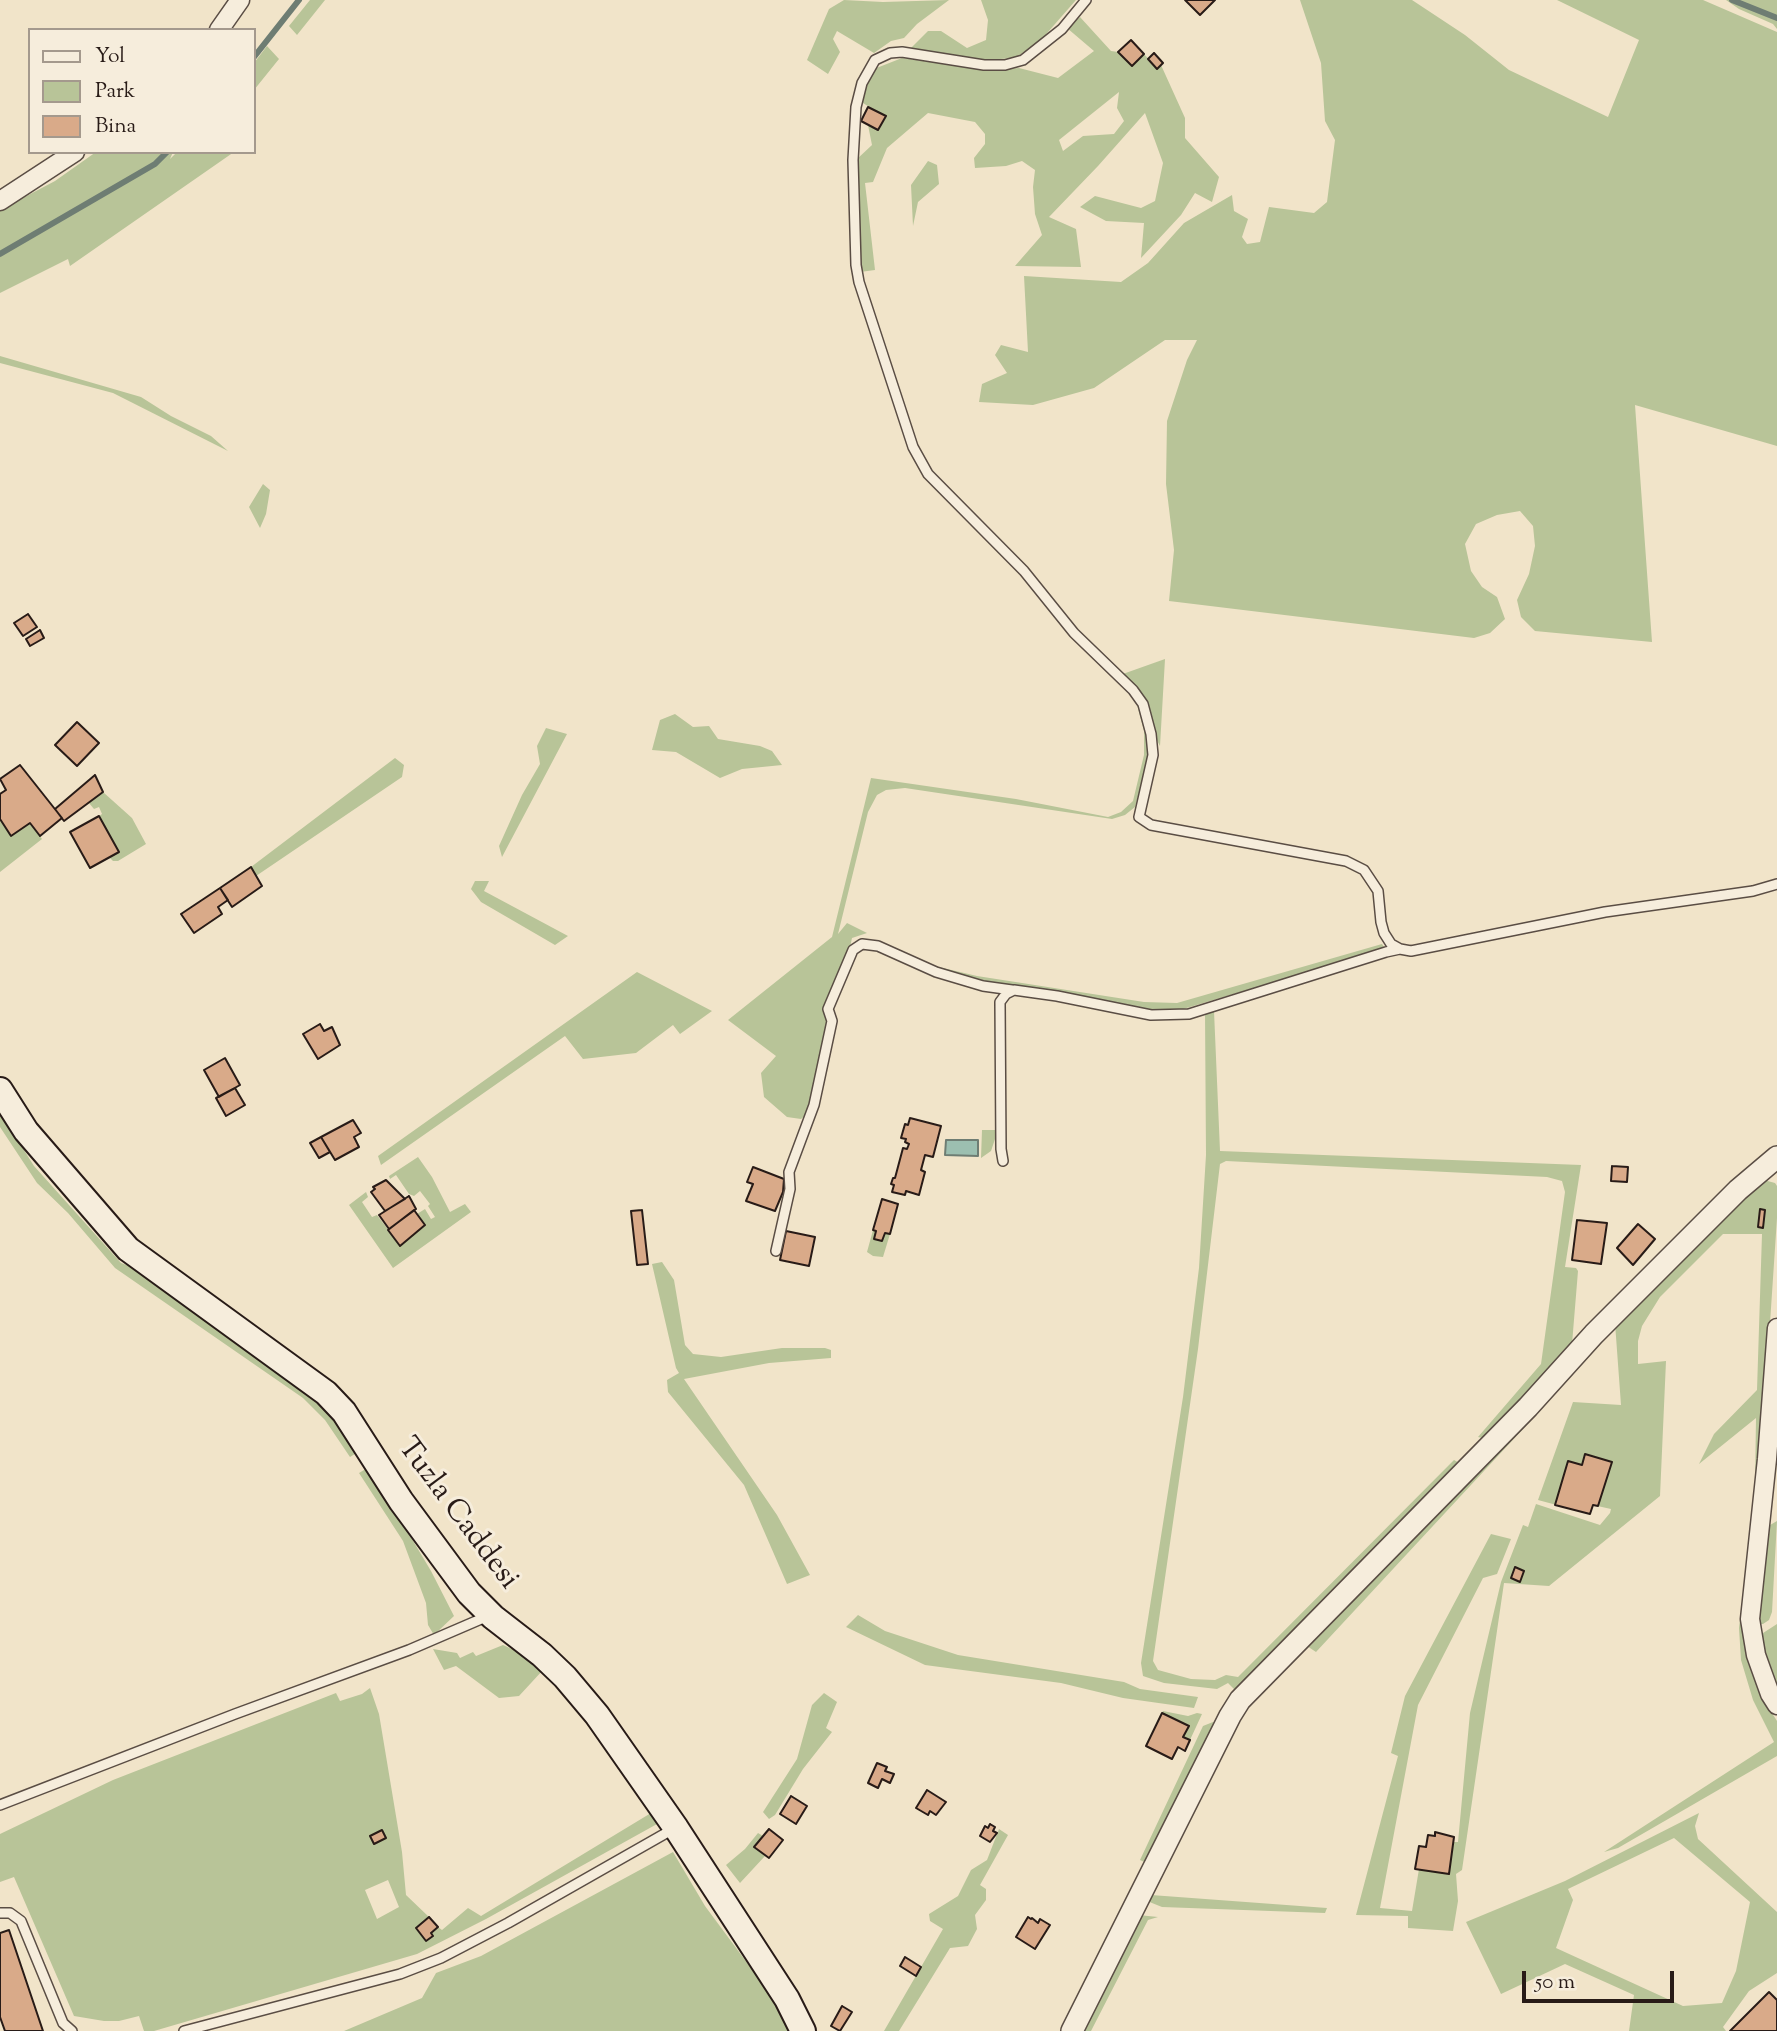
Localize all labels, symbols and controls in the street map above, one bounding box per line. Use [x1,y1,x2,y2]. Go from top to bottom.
legend [28,28,256,154]
text: Yol [95,42,125,72]
text: Park [95,77,135,107]
text: Bina [95,112,136,142]
street label: Tuzla Caddesi [387,1432,525,1598]
scale bar [1525,1958,1677,2002]
text: 50 m [1535,1968,1575,1998]

